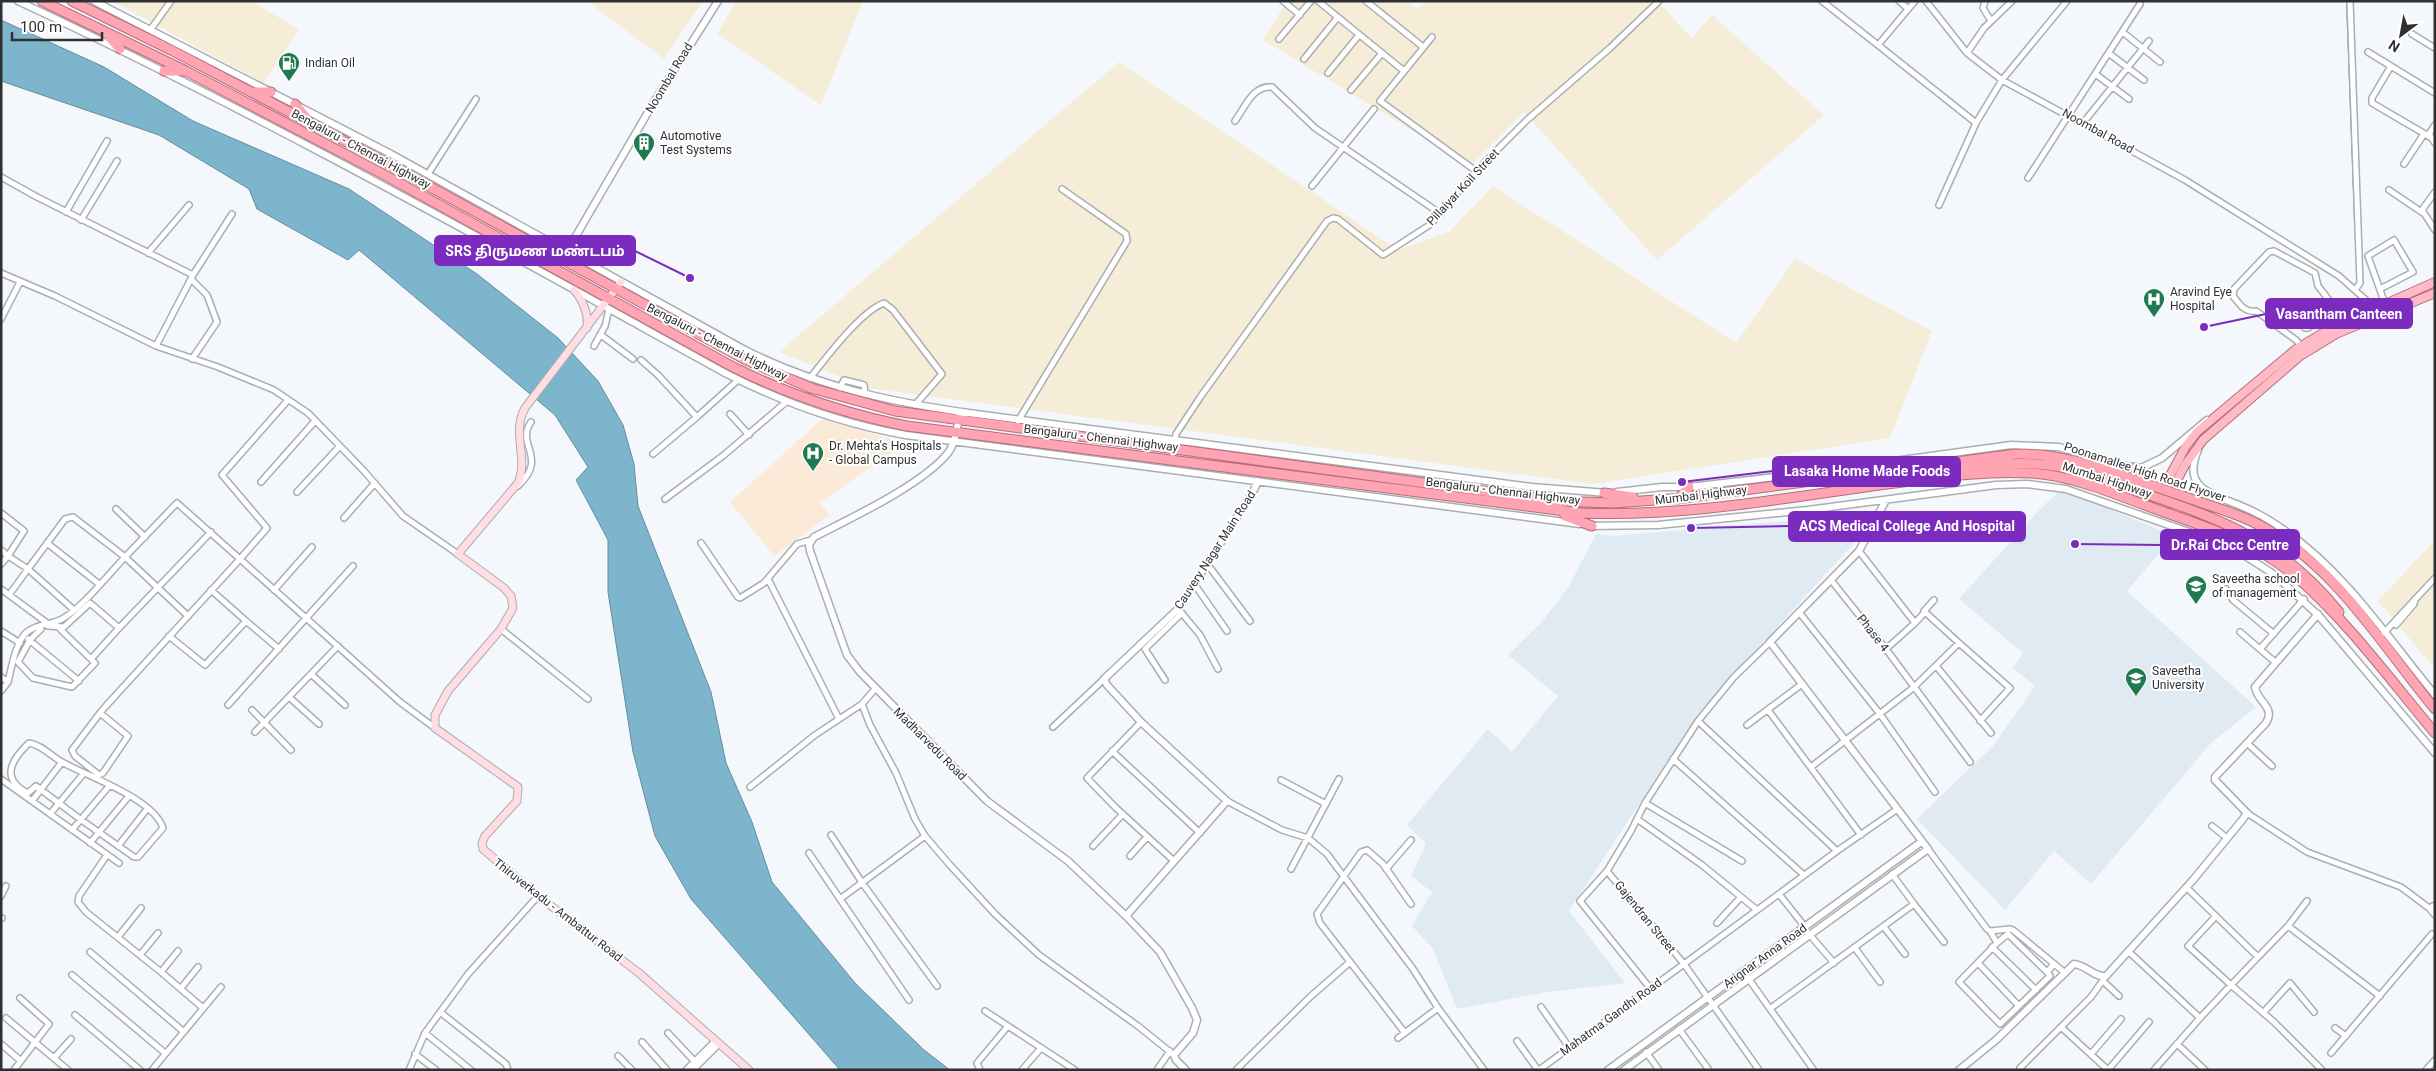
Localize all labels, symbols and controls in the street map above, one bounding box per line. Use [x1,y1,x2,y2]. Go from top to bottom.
scale bar [12,10,102,42]
north arrow [2376,10,2426,60]
text: 100 m [20,18,62,36]
text: N [2386,37,2403,55]
street label: Noombal Road [643,40,695,116]
fuel station icon: Indian Oil [277,51,301,82]
place label: Indian Oil [305,56,355,70]
street label: Bengaluru - Chennai Highway [289,106,433,192]
street label: Noombal Road [2060,106,2136,156]
place label: Automotive Test Systems [660,129,732,157]
building icon: Automotive Test Systems [632,131,656,162]
street label: Pillaiyar Koil Street [1424,146,1502,228]
callout: SRS திருமண மண்டபம் [435,236,635,265]
text: SRS திருமண மண்டபம் [445,243,625,261]
place label: Aravind Eye Hospital [2170,285,2232,313]
hospital icon: Aravind Eye Hospital [2142,287,2166,318]
callout: Vasantham Canteen [2266,299,2412,328]
street label: Bengaluru - Chennai Highway [644,300,790,384]
text: Vasantham Canteen [2276,306,2403,322]
street label: Bengaluru - Chennai Highway [1023,422,1179,454]
place label: Dr. Mehta's Hospitals - Global Campus [829,439,942,467]
street label: Poonamallee High Road Flyover [2062,439,2228,505]
hospital icon: Dr. Mehta's Hospitals - Global Campus [801,441,825,472]
callout: Lasaka Home Made Foods [1773,457,1960,486]
street label: Mumbai Highway [2061,459,2154,501]
text: Lasaka Home Made Foods [1784,463,1950,479]
street label: Bengaluru - Chennai Highway [1425,475,1581,507]
street label: Mumbai Highway [1654,482,1748,508]
street label: Cauvery Nagar Main Road [1171,488,1259,612]
callout: ACS Medical College And Hospital [1789,512,2025,541]
text: ACS Medical College And Hospital [1799,518,2015,534]
callout: Dr.Rai Cbcc Centre [2161,530,2299,559]
text: Dr.Rai Cbcc Centre [2171,537,2289,553]
place label: Saveetha school of management [2212,572,2300,600]
school or university icon: Saveetha school of management [2184,574,2208,605]
street label: Phase 4 [1854,612,1892,654]
place label: Saveetha University [2152,664,2205,692]
school or university icon: Saveetha University [2124,666,2148,697]
street label: Madharvedu Road [891,705,969,783]
street label: Thiruverkadu - Ambattur Road [491,855,625,965]
street label: Gajendran Street [1612,878,1678,956]
street label: Arignar Anna Road [1720,921,1810,991]
street label: Mahatma Gandhi Road [1557,975,1665,1059]

